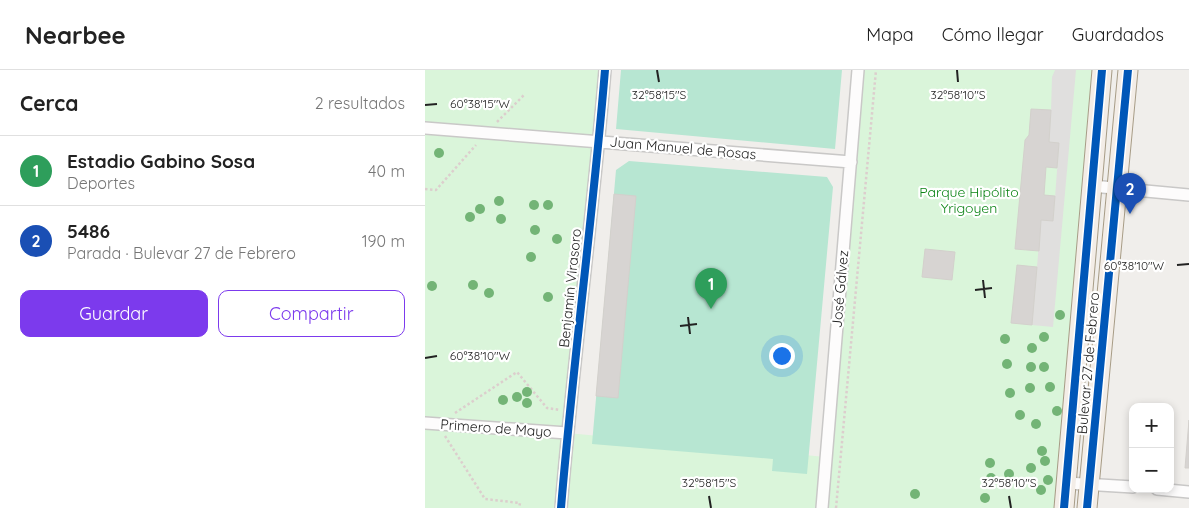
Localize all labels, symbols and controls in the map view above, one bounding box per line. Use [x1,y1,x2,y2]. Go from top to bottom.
text: Nearbee [25,20,126,50]
text: Mapa [866,23,914,46]
text: Cómo llegar [942,23,1044,46]
text: Guardados [1072,23,1164,46]
text: 32°58'15"S [632,87,687,102]
text: 32°58'10"S [930,87,986,102]
text: Cerca [20,90,78,116]
text: 2 resultados [315,93,405,113]
text: 60°38'15"W [450,96,510,111]
street label: Juan Manuel de Rosas [609,133,757,163]
text: Estadio Gabino Sosa [67,149,255,173]
text: 1 [33,161,39,181]
text: 40 m [368,161,405,181]
text: Deportes [67,173,135,193]
pin: 2 [1114,173,1146,214]
park label: Parque Hipólito Yrigoyen [919,183,1019,217]
text: 5486 [67,219,110,243]
street label: Benjamín Virasoro [555,228,585,348]
text: 2 [31,231,41,251]
text: 190 m [362,231,405,251]
text: Parada · Bulevar 27 de Febrero [67,243,296,263]
street label: José Gálvez [828,249,852,329]
text: 60°38'10"W [1104,258,1165,273]
pin: 1 [695,268,727,309]
button: Guardar [20,290,208,337]
button: Compartir [218,290,405,337]
street label: Bulevar 27 de Febrero [1073,291,1103,435]
your location [769,343,795,369]
text: 60°38'10"W [450,348,511,363]
map controls [1129,403,1174,493]
button: + [1129,403,1174,448]
street label: Primero de Mayo [440,415,552,441]
button: − [1129,448,1174,493]
text: 32°58'15"S [682,475,737,490]
text: 32°58'10"S [981,475,1037,490]

